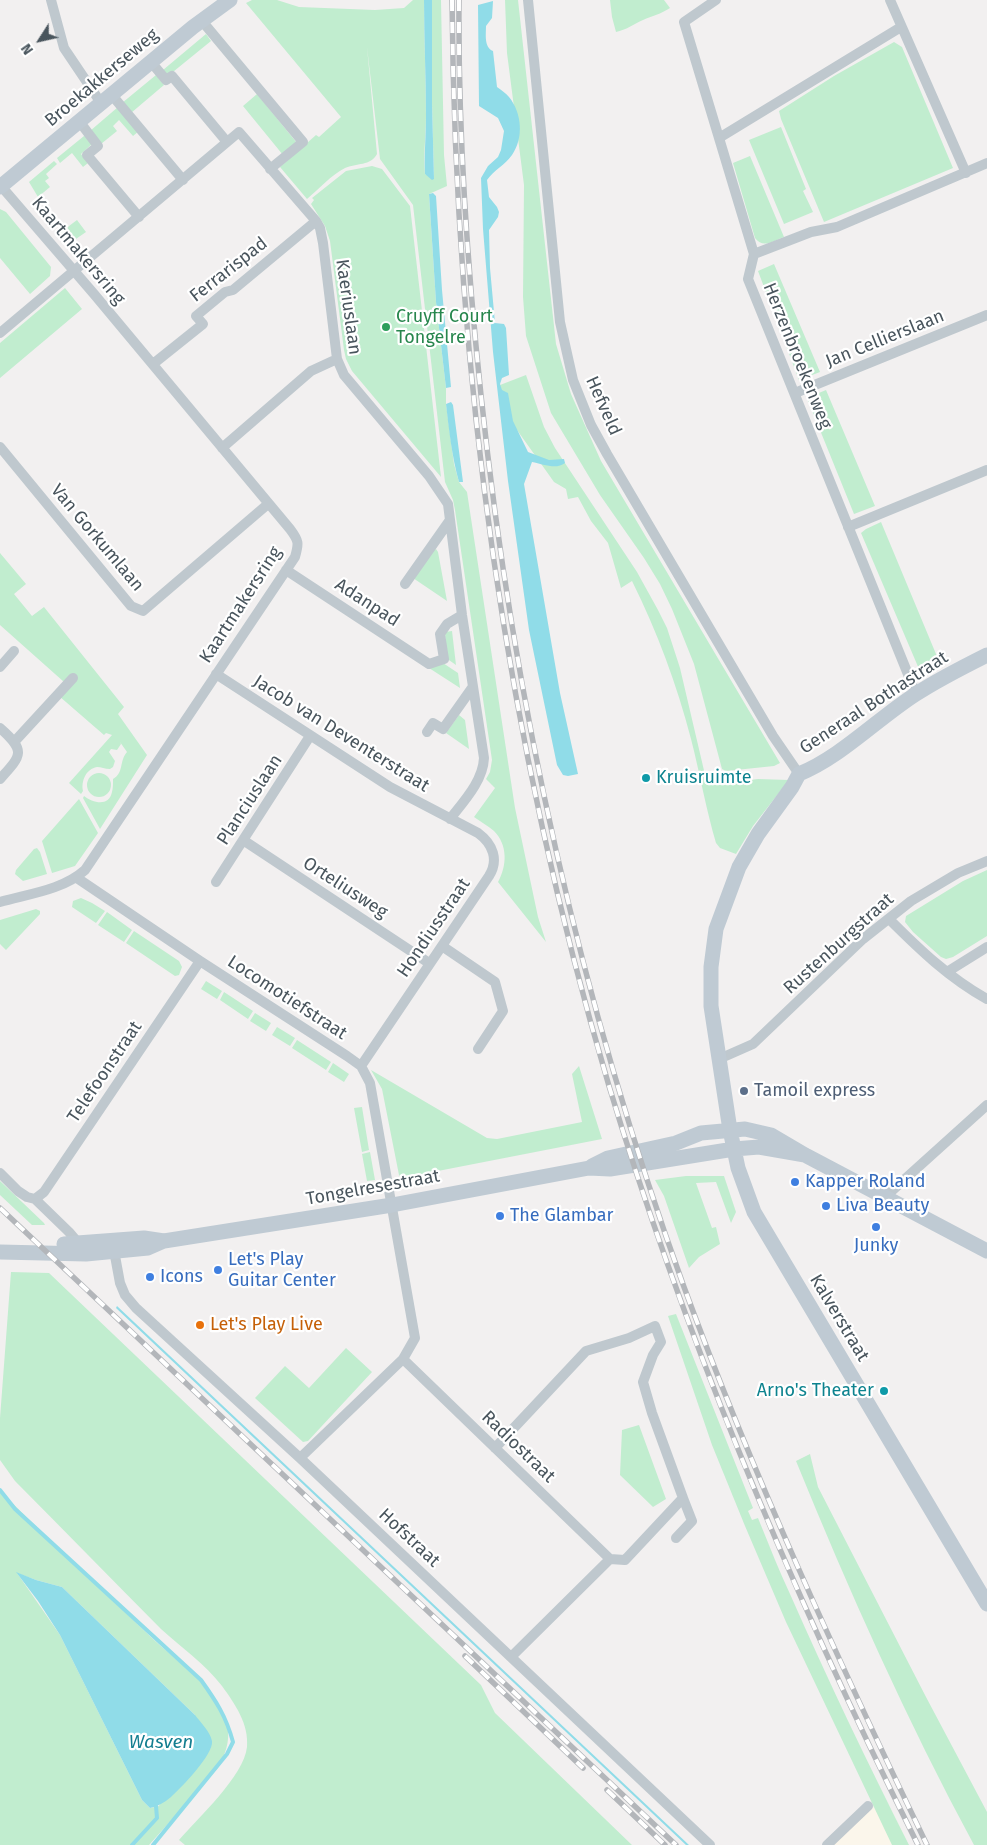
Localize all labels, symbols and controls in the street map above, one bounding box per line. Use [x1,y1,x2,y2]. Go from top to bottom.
north arrow [15,15,65,65]
street label: Broekakkerseweg [41,24,163,132]
text: N [18,40,37,58]
street label: Kaartmakersring [26,193,130,309]
street label: Ferrarispad [186,233,272,307]
street label: Kaeriuslaan [331,258,365,356]
street label: Herzenbroekenweg [758,280,836,432]
street label: Jan Cellierslaan [823,305,947,373]
place label: Cruyff Court Tongelre [396,306,493,348]
marker: Cruyff Court Tongelre [380,321,392,333]
street label: Hefveld [580,373,626,439]
street label: Van Gorkumlaan [46,480,148,596]
street label: Kaartmakersring [195,543,287,667]
street label: Adanpad [331,574,403,632]
street label: Generaal Bothastraat [796,647,952,759]
street label: Jacob van Deventerstraat [249,671,433,797]
street label: Planciuslaan [213,751,287,849]
place label: Kruisruimte [656,767,751,789]
marker: Kruisruimte [640,772,652,784]
street label: Orteliusweg [299,853,391,923]
street label: Hondiusstraat [393,874,475,982]
street label: Rustenburgstraat [780,889,898,999]
street label: Locomotiefstraat [223,951,351,1045]
street label: Telefoonstraat [63,1017,147,1127]
place label: Tamoil express [754,1080,875,1102]
marker: Tamoil express [738,1085,750,1097]
street label: Tongelresestraat [305,1166,441,1210]
place label: Kapper Roland [805,1171,926,1193]
marker: Kapper Roland [789,1176,801,1188]
place label: Liva Beauty [836,1195,929,1217]
marker: Liva Beauty [820,1200,832,1212]
place label: The Glambar [510,1205,613,1227]
marker: The Glambar [494,1210,506,1222]
marker: Junky [870,1221,882,1233]
place label: Junky [854,1235,898,1257]
place label: Let's Play Guitar Center [228,1249,336,1292]
marker: Let's Play Guitar Center [212,1264,224,1276]
place label: Icons [160,1266,203,1288]
marker: Icons [144,1271,156,1283]
street label: Kalverstraat [805,1271,873,1365]
place label: Let's Play Live [210,1314,323,1336]
marker: Let's Play Live [194,1319,206,1331]
place label: Arno's Theater [757,1380,874,1402]
marker: Arno's Theater [878,1385,890,1397]
street label: Radiostraat [477,1407,559,1487]
street label: Hofstraat [374,1504,444,1572]
water label: Wasven [129,1732,193,1754]

